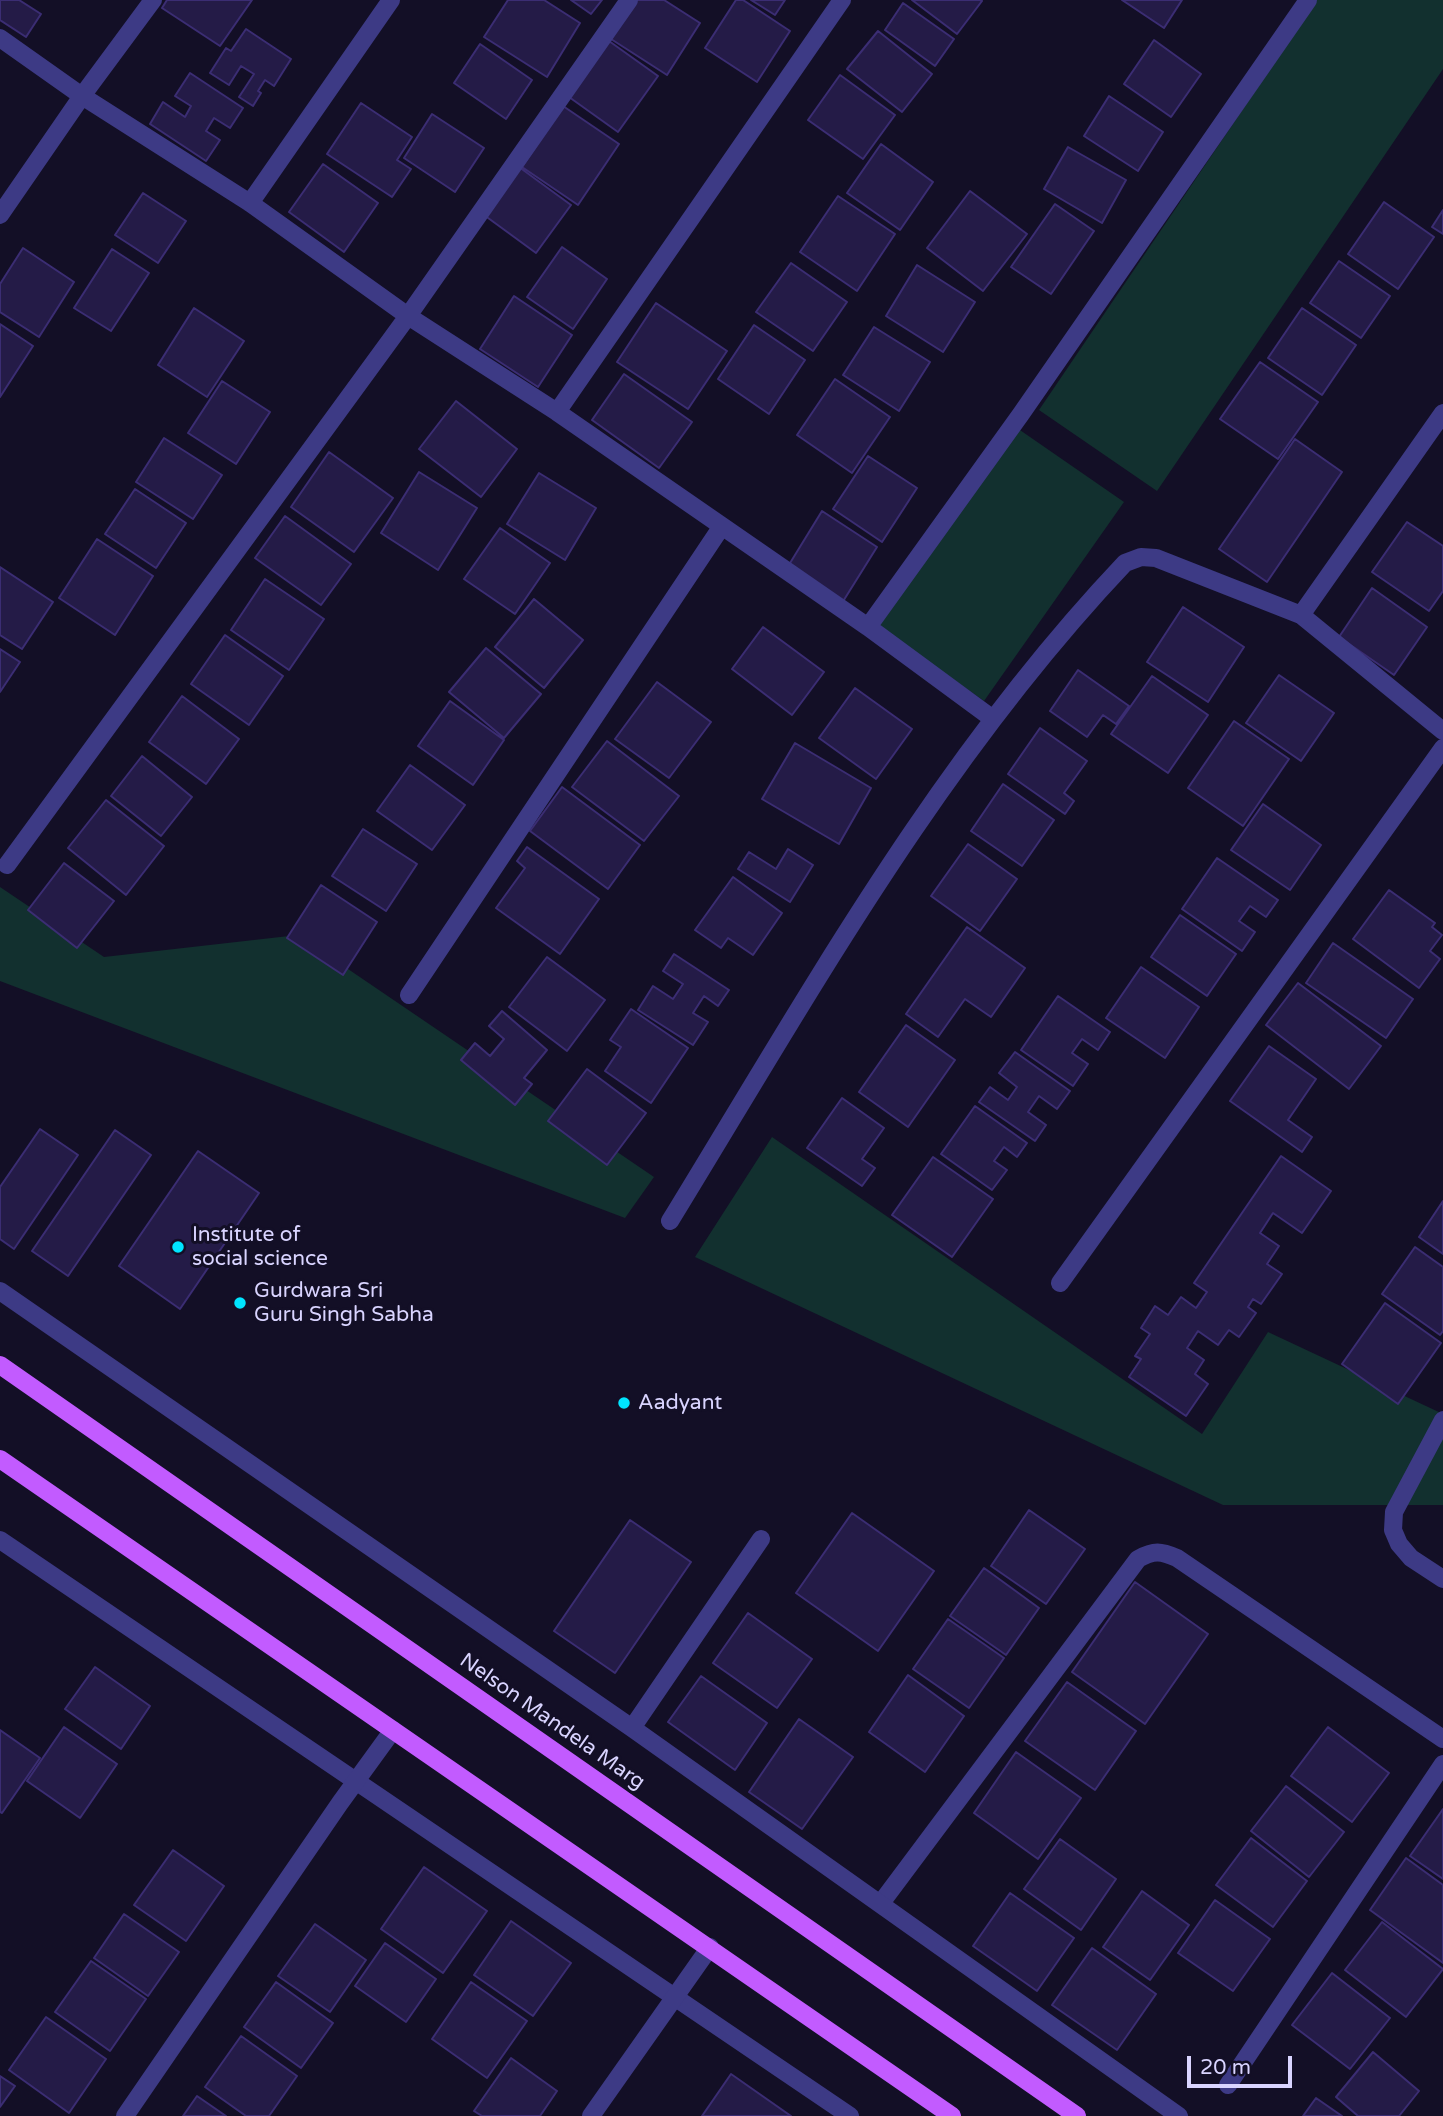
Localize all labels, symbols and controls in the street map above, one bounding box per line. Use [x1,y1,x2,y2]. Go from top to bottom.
place label: Institute of social science [192,1222,328,1272]
marker: Institute of social science [170,1239,186,1255]
place label: Gurdwara Sri Guru Singh Sabha [254,1278,434,1328]
marker: Gurdwara Sri Guru Singh Sabha [232,1295,248,1311]
place label: Aadyant [638,1390,722,1416]
marker: Aadyant [616,1395,632,1411]
street label: Nelson Mandela Marg [455,1648,649,1796]
scale bar [1191,2042,1296,2086]
text: 20 m [1200,2055,1251,2080]

